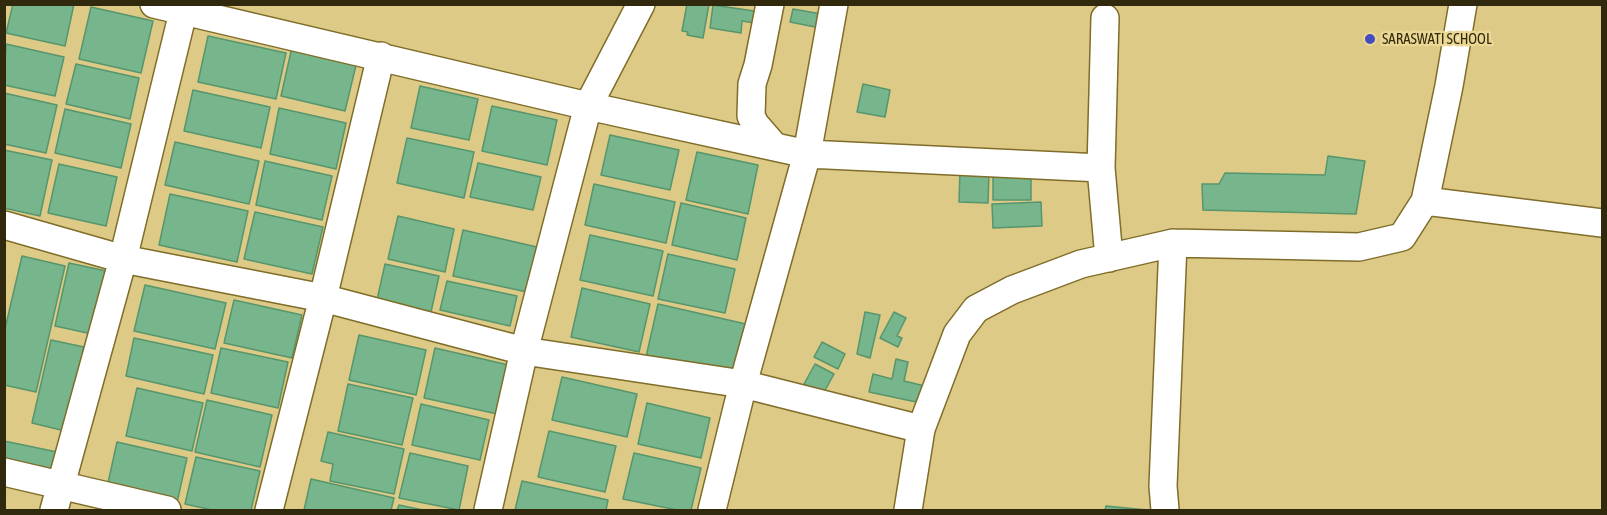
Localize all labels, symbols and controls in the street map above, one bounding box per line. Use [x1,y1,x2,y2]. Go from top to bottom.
place label: SARASWATI SCHOOL [1382,30,1492,48]
marker: SARASWATI SCHOOL [1363,32,1377,46]

